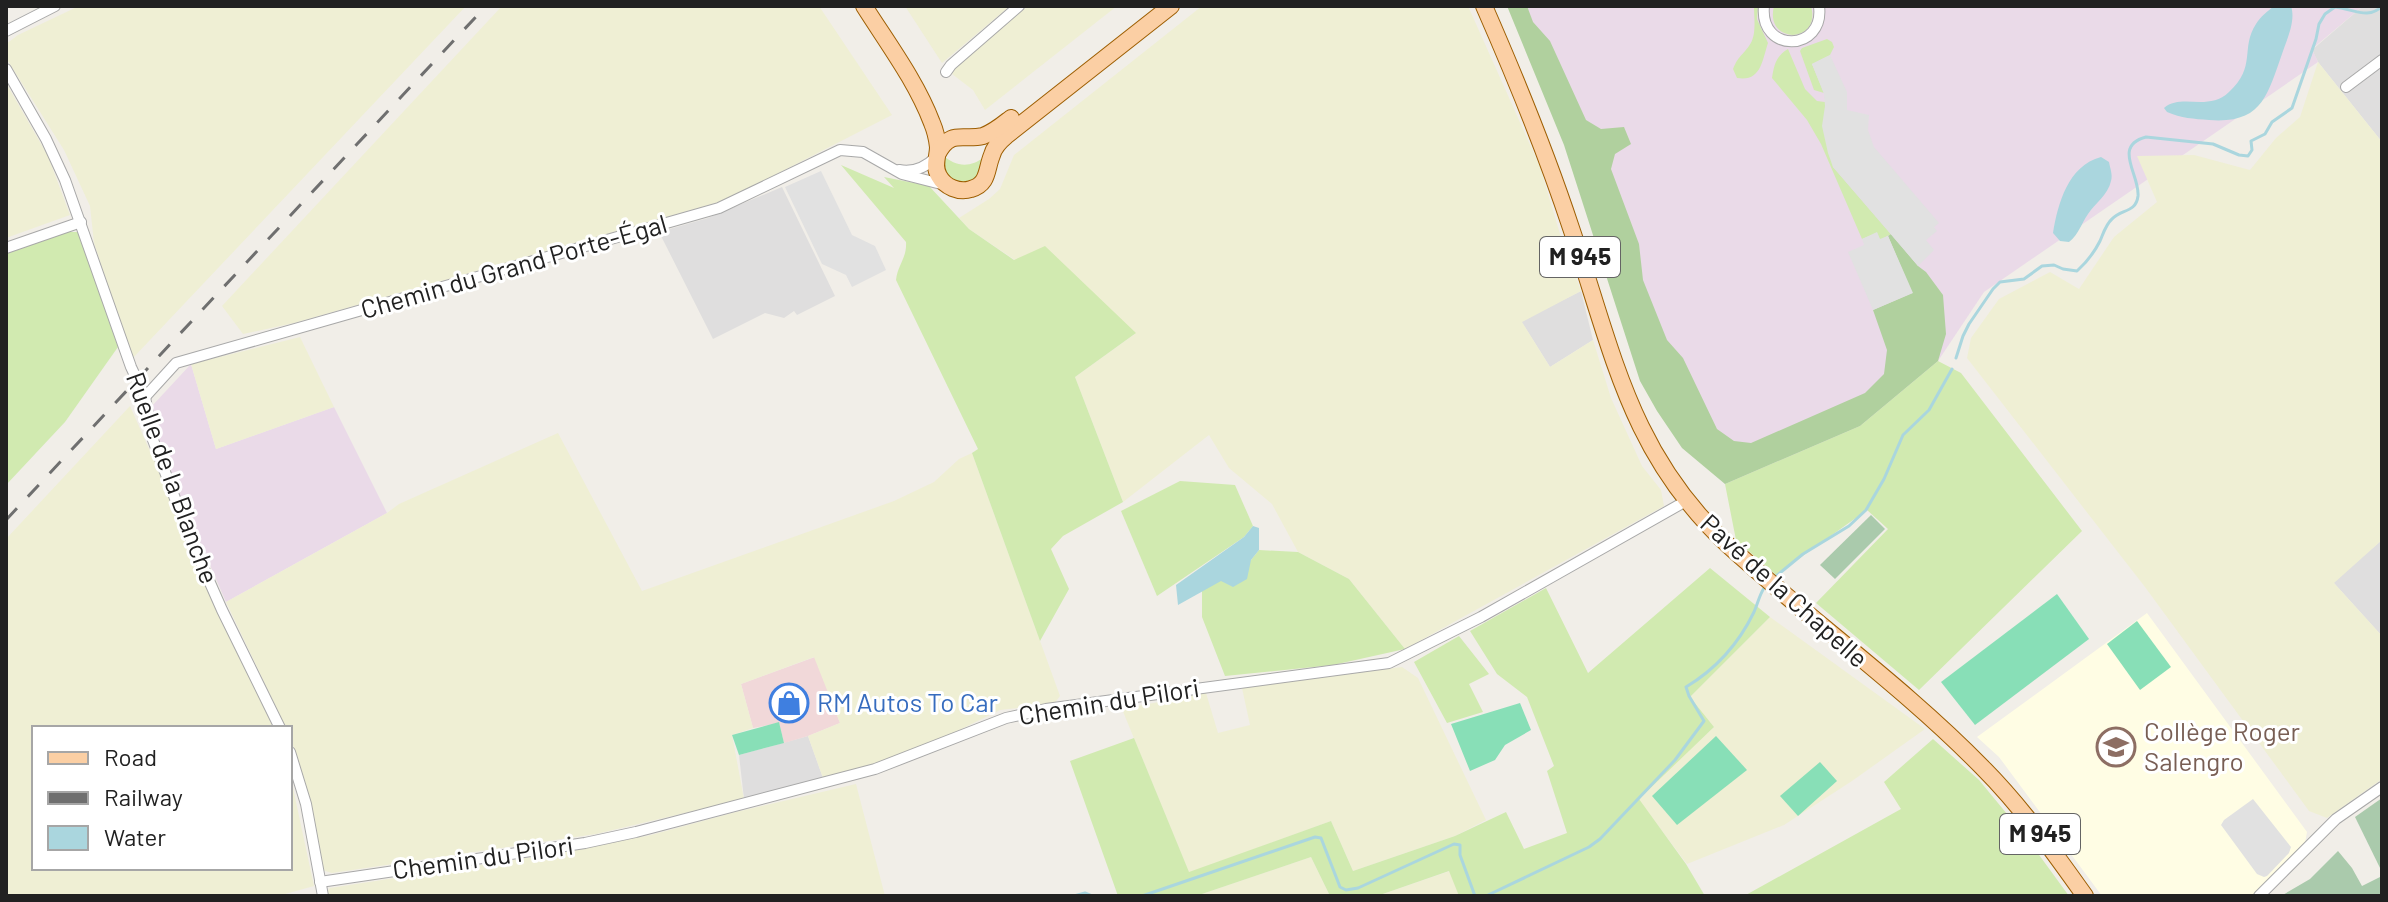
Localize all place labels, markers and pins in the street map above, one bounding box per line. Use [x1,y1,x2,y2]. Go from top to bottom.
shop icon: RM Autos To Car [768,682,810,724]
place label: RM Autos To Car [817,686,999,717]
place label: Collège Roger Salengro [2144,715,2300,776]
school or university icon: Collège Roger Salengro [2095,726,2137,768]

